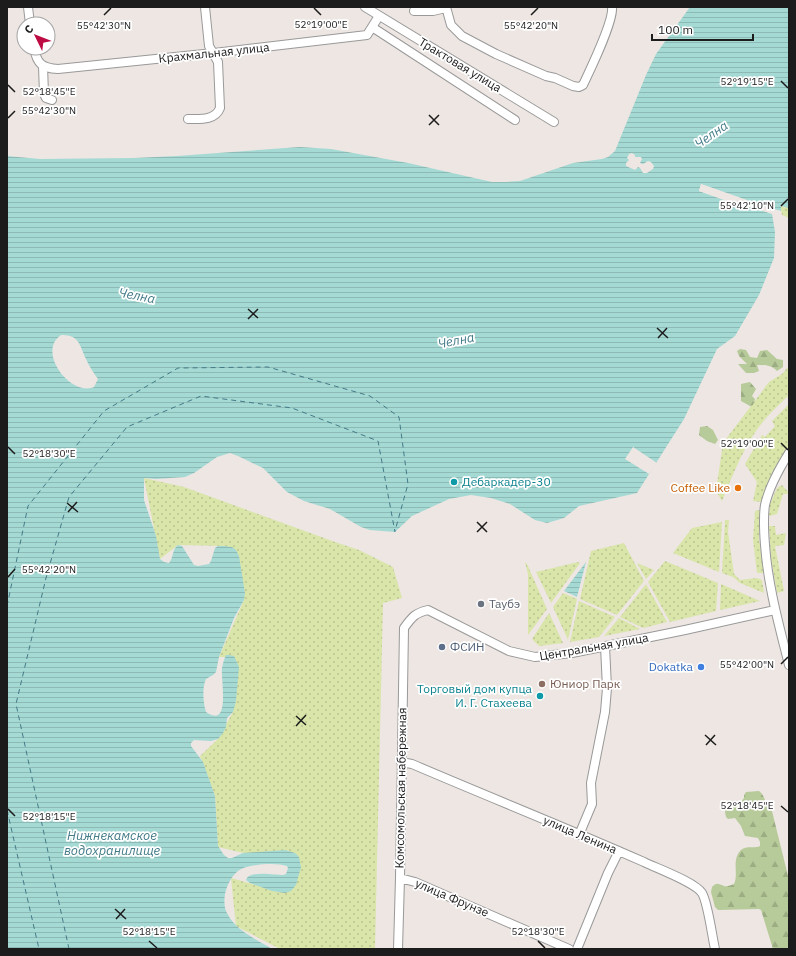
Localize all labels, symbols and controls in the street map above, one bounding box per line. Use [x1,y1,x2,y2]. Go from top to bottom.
north arrow [16,16,56,56]
scale bar [652,16,753,42]
text: 52°19'00"E [294,18,348,31]
text: 55°42'30"N [77,19,131,32]
text: 55°42'20"N [504,19,558,32]
text: С [21,22,36,37]
text: 100 m [658,22,693,37]
street label: Трактовая улица [416,34,505,96]
street label: Крахмальная улица [158,39,271,66]
text: 52°19'15"E [720,75,774,88]
text: 52°18'45"E [22,85,76,98]
text: 55°42'30"N [22,104,76,117]
water label: Челна [691,117,731,152]
text: 55°42'10"N [720,199,774,212]
water label: Челна [117,284,157,307]
water label: Челна [436,329,476,352]
text: 52°19'00"E [720,437,774,450]
text: 52°18'30"E [22,447,76,460]
place label: Дебаркадер-30 [462,474,551,489]
marker: Дебаркадер-30 [449,477,459,487]
place label: Coffee Like [670,480,730,495]
marker: Coffee Like [733,483,743,493]
text: 55°42'20"N [22,563,76,576]
place label: Таубэ [489,596,520,611]
marker: Таубэ [476,599,486,609]
street label: Центральная улица [538,629,650,663]
place label: ФСИН [450,639,485,654]
marker: ФСИН [437,642,447,652]
text: 55°42'00"N [720,658,774,671]
place label: Dokatka [649,659,694,674]
marker: Dokatka [696,662,706,672]
place label: Юниор Парк [550,676,621,691]
marker: Юниор Парк [537,679,547,689]
place label: Торговый дом купца И. Г. Стахеева [417,681,533,710]
marker: Торговый дом купца И. Г. Стахеева [535,691,545,701]
street label: Комсомольская набережная [392,707,409,869]
text: 52°18'45"E [720,799,774,812]
text: 52°18'15"E [22,810,76,823]
street label: улица Ленина [541,812,620,857]
water label: Нижнекамское водохранилище [64,827,160,859]
street label: улица Фрунзе [413,875,492,920]
text: 52°18'15"E [122,925,176,938]
text: 52°18'30"E [511,925,565,938]

